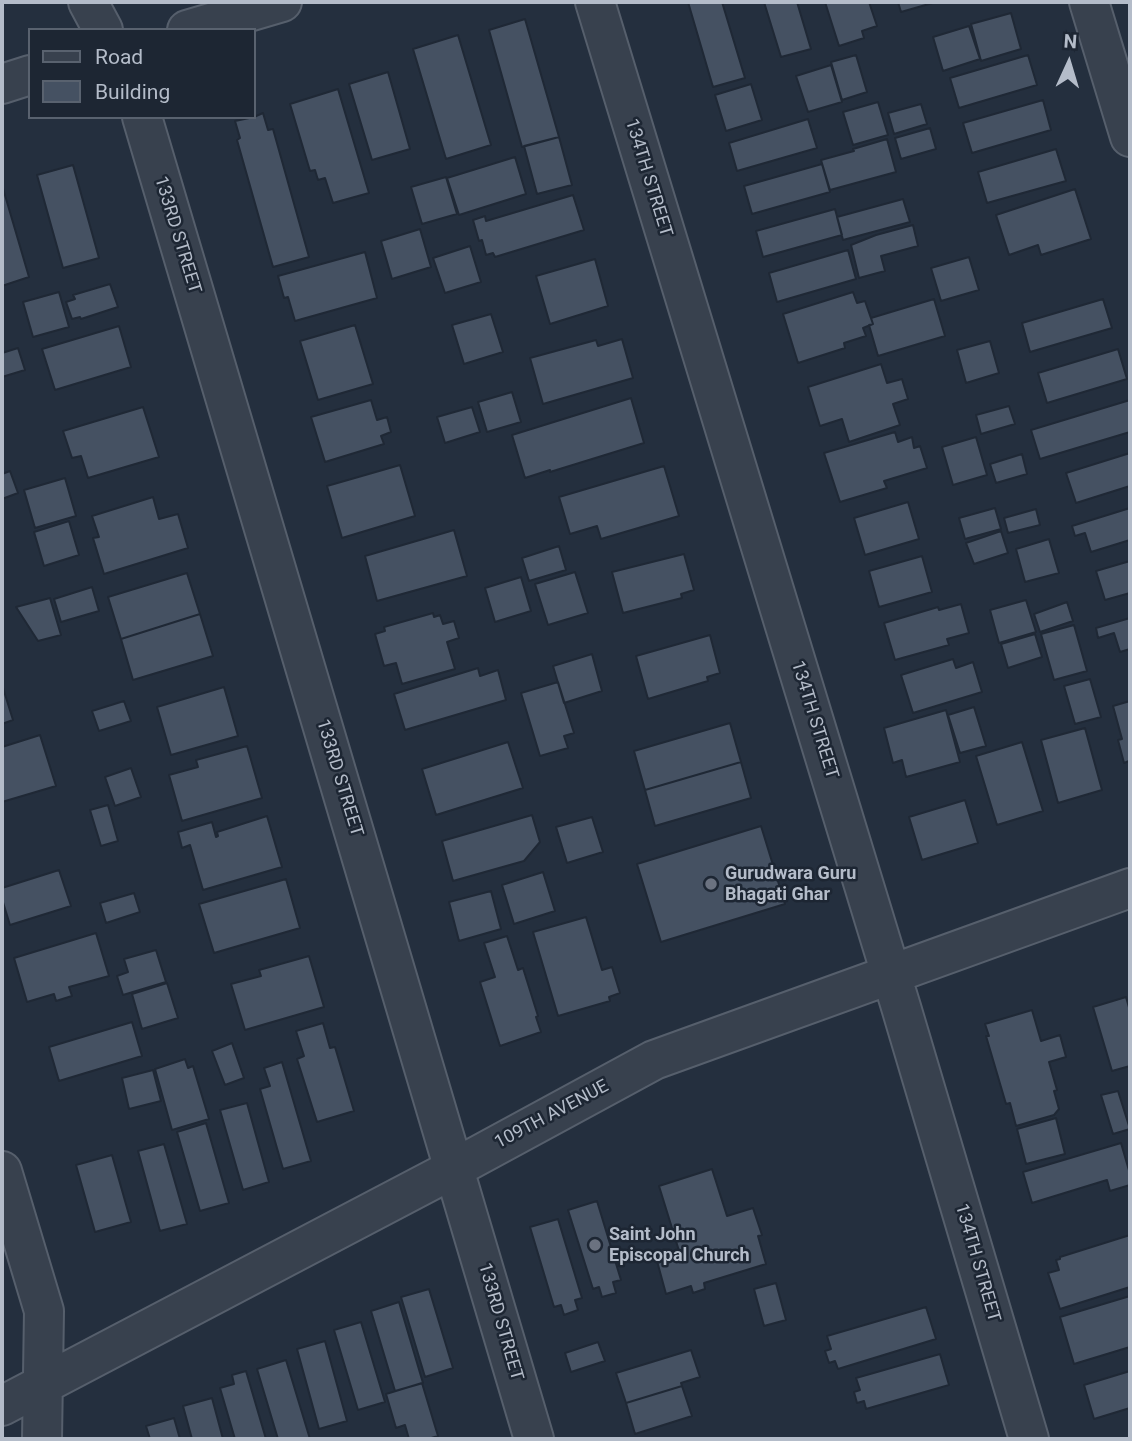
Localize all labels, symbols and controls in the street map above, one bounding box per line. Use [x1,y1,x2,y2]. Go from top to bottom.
legend [28,28,256,119]
north arrow [1034,28,1104,98]
text: N [1063,30,1078,53]
text: Road [95,45,143,69]
text: Building [95,80,170,104]
street label: 134TH STREET [620,116,676,240]
street label: 133RD STREET [149,174,205,296]
street label: 134TH STREET [786,658,842,782]
street label: 133RD STREET [311,717,367,839]
place label: Gurudwara Guru Bhagati Ghar [725,863,856,906]
marker: Gurudwara Guru Bhagati Ghar [703,876,719,892]
street label: 109TH AVENUE [491,1076,613,1154]
street label: 134TH STREET [950,1201,1004,1325]
place label: Saint John Episcopal Church [609,1224,750,1266]
marker: Saint John Episcopal Church [587,1237,603,1253]
street label: 133RD STREET [473,1261,527,1383]

